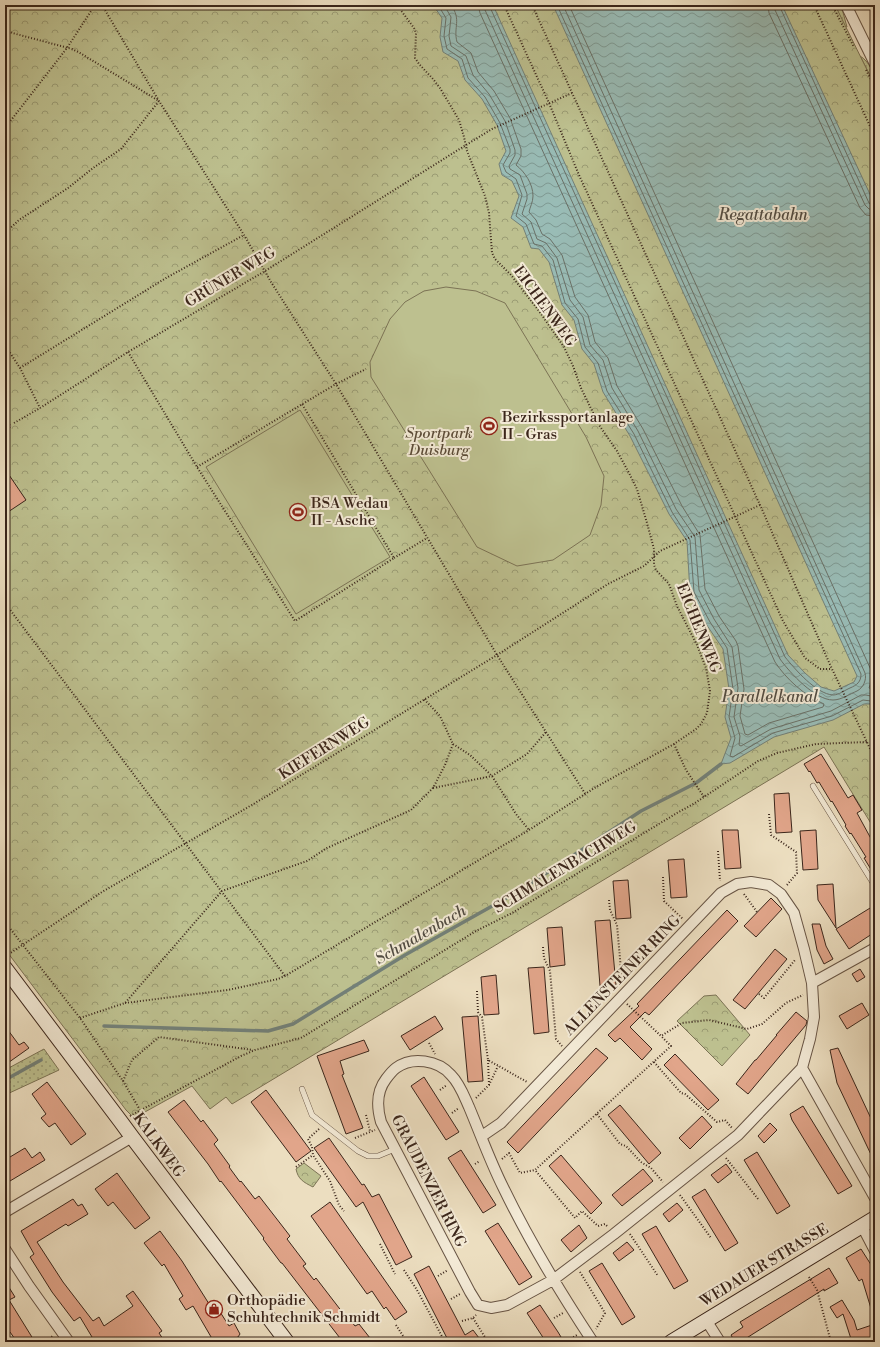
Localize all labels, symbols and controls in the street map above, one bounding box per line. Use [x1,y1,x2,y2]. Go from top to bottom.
water label: Regattabahn [717,205,809,225]
street label: GRÜNER WEG [181,242,279,312]
street label: EICHENWEG [509,262,580,350]
place label: Bezirkssportanlage II - Gras [501,408,633,444]
sports icon: Bezirkssportanlage II - Gras [479,416,499,436]
park label: Sportpark Duisburg [405,424,473,460]
place label: BSA Wedau II - Asche [310,494,389,530]
sports icon: BSA Wedau II - Asche [288,502,308,522]
street label: EICHENWEG [672,581,725,676]
water label: Parallelkanal [721,687,819,707]
street label: KIEFERNWEG [275,713,373,784]
street label: SCHMALENBACHWEG [490,817,640,918]
water label: Schmalenbach [371,901,470,969]
street label: ALLENSTEINER RING [559,911,685,1040]
street label: KALKWEG [129,1109,189,1181]
street label: GRAUDENZER RING [387,1112,470,1251]
street label: WEDAUER STRASSE [696,1220,832,1312]
place label: Orthopädie Schuhtechnik Schmidt [227,1291,381,1327]
shop icon: Orthopädie Schuhtechnik Schmidt [204,1299,224,1319]

